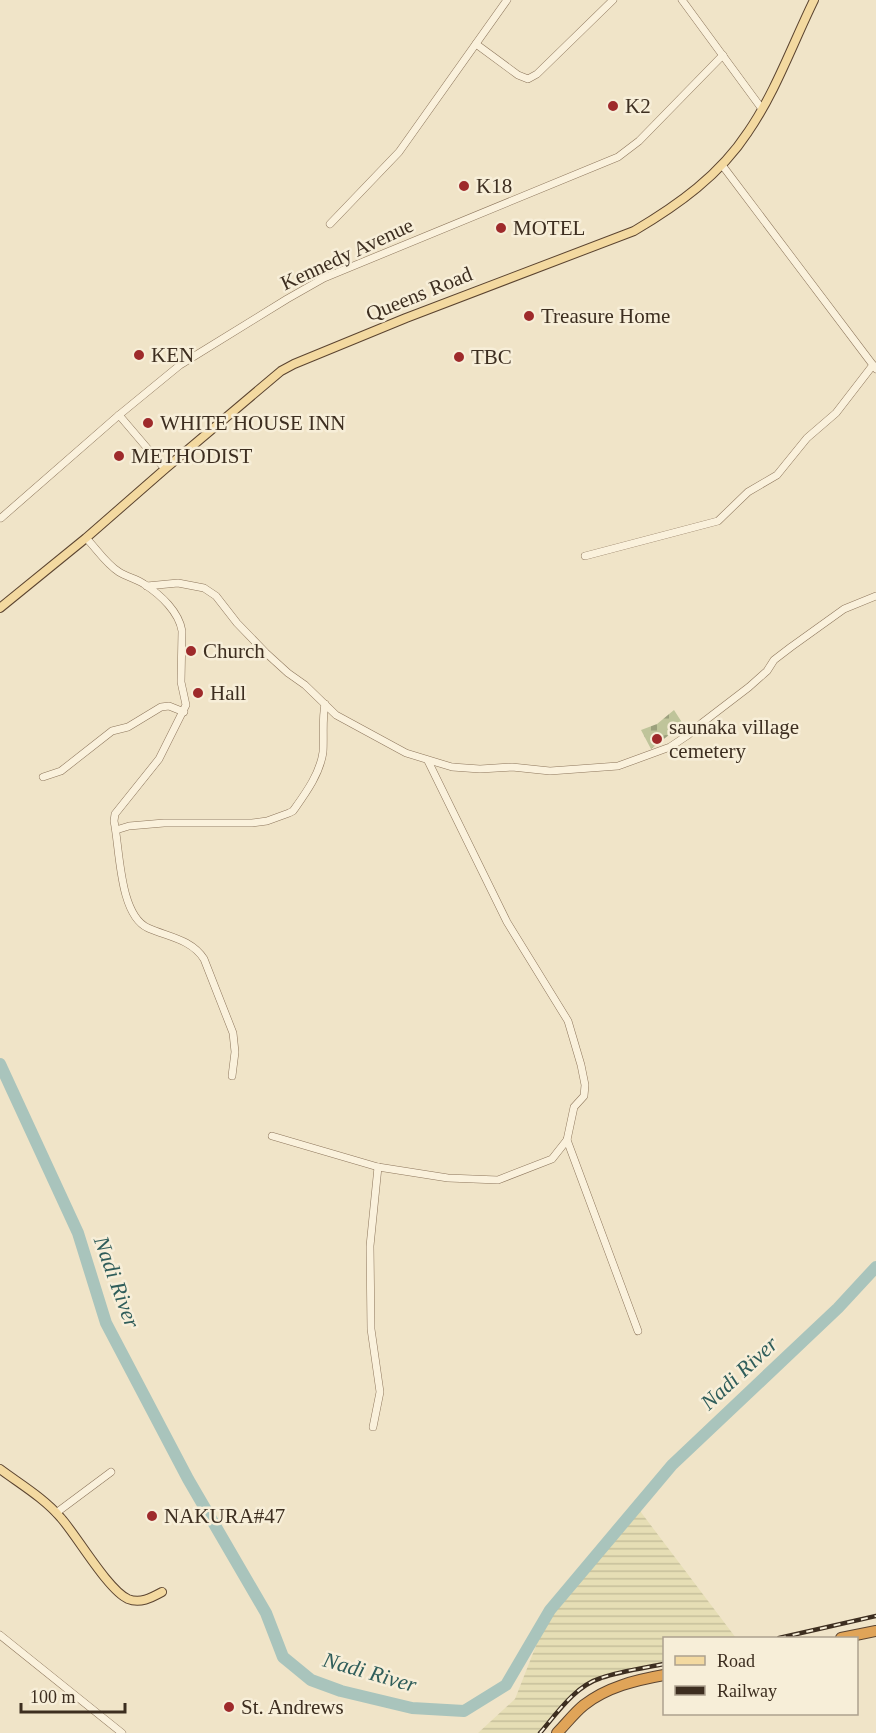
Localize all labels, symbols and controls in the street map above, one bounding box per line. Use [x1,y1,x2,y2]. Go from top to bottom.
place label: K2 [625,94,651,118]
marker: K2 [606,99,620,113]
place label: K18 [476,174,512,198]
marker: K18 [457,179,471,193]
street label: Kennedy Avenue [277,213,417,295]
place label: MOTEL [513,216,585,240]
marker: MOTEL [494,221,508,235]
street label: Queens Road [362,262,476,326]
place label: Treasure Home [541,304,670,328]
marker: Treasure Home [522,309,536,323]
place label: KEN [151,343,194,367]
place label: TBC [471,345,512,369]
marker: KEN [132,348,146,362]
marker: TBC [452,350,466,364]
place label: WHITE HOUSE INN [160,411,345,435]
marker: WHITE HOUSE INN [141,416,155,430]
place label: METHODIST [131,444,252,468]
marker: METHODIST [112,449,126,463]
place label: Church [203,639,265,663]
marker: Church [184,644,198,658]
place label: Hall [210,681,246,705]
marker: Hall [191,686,205,700]
place label: saunaka village cemetery [669,715,799,763]
marker: saunaka village cemetery [650,732,664,746]
water label: Nadi River [89,1232,145,1332]
water label: Nadi River [695,1331,783,1416]
place label: NAKURA#47 [164,1504,285,1528]
marker: NAKURA#47 [145,1509,159,1523]
legend [663,1637,858,1715]
water label: Nadi River [319,1646,420,1697]
text: Road [717,1651,755,1671]
scale bar [21,1676,124,1714]
text: Railway [717,1681,777,1701]
text: 100 m [30,1687,76,1707]
place label: St. Andrews [241,1695,344,1719]
marker: St. Andrews [222,1700,236,1714]

